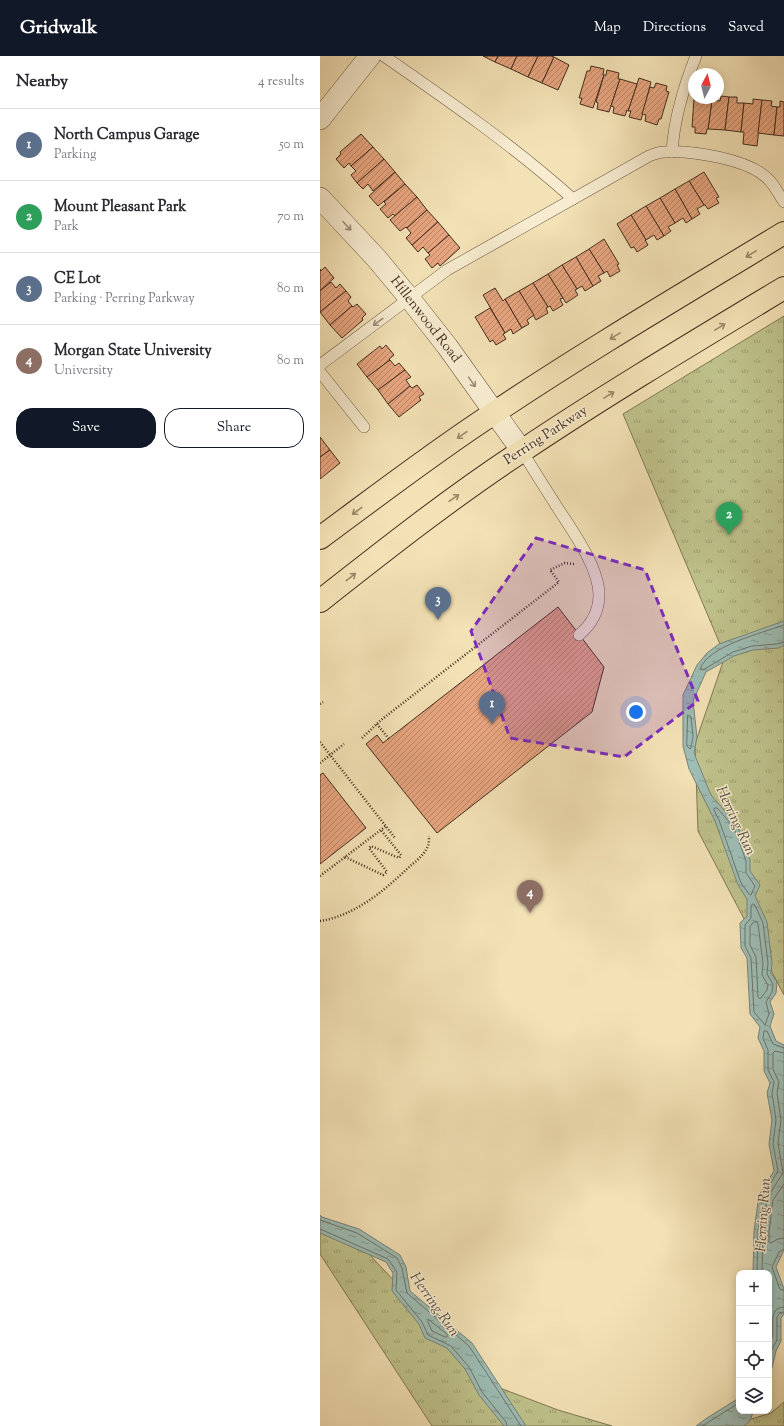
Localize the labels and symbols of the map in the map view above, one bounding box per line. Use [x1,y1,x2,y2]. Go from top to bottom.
north arrow [688,68,724,104]
one-way arrow [342,221,352,231]
one-way arrow [745,250,757,258]
street label: Hillenwood Road [385,273,465,368]
one-way arrow [373,317,384,326]
one-way arrow [714,322,726,330]
one-way arrow [610,331,621,340]
one-way arrow [468,376,476,387]
one-way arrow [603,391,615,399]
street label: Perring Parkway [500,401,592,471]
one-way arrow [457,431,468,439]
one-way arrow [448,494,459,502]
pin: 2 [716,502,742,535]
one-way arrow [351,507,362,515]
one-way arrow [345,573,356,581]
pin: 3 [425,587,451,620]
pin: 1 [479,691,505,724]
your location [626,702,646,722]
water label: Herring Run [710,783,760,859]
pin: 4 [517,880,543,913]
water label: Herring Run [751,1177,777,1253]
water label: Herring Run [404,1269,464,1341]

